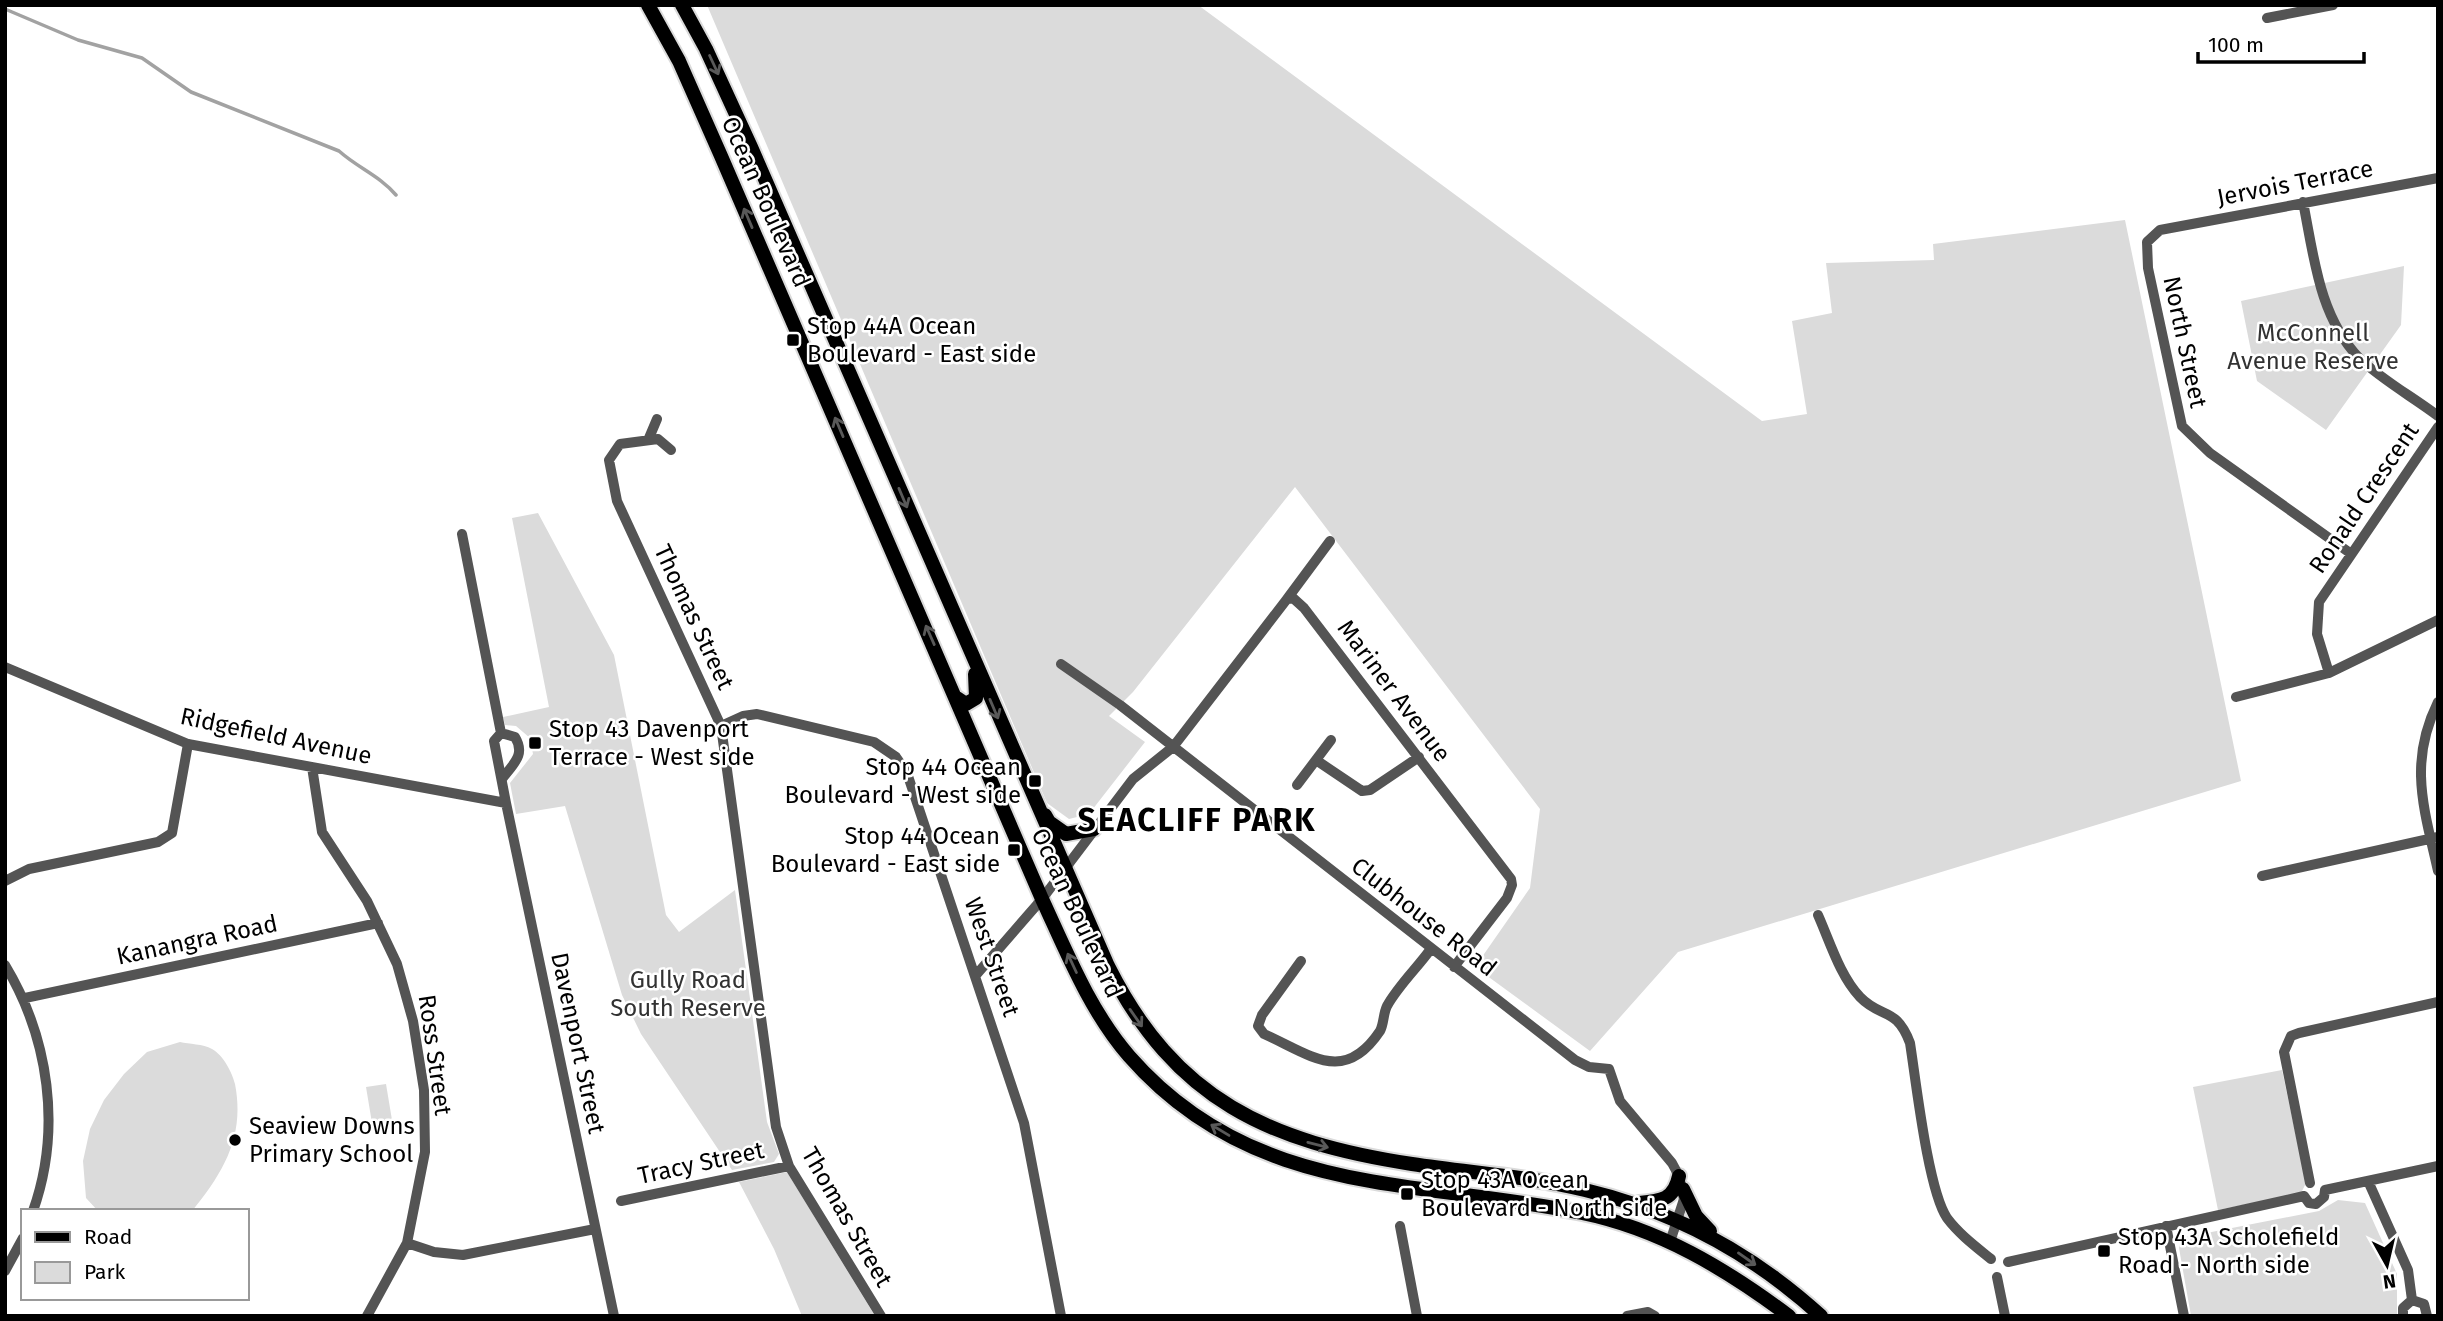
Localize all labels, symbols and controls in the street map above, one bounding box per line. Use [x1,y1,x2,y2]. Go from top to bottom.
scale bar [2198,21,2364,65]
text: 100 m [2208,32,2264,58]
one-way arrow [708,54,721,76]
street label: Ocean Boulevard [716,112,816,292]
street label: Jervois Terrace [2214,154,2376,212]
one-way arrow [741,208,754,229]
street label: North Street [2157,274,2213,411]
place label: Stop 44A Ocean Boulevard - East side [807,312,1036,368]
park label: McConnell Avenue Reserve [2227,319,2399,375]
marker: Stop 44A Ocean Boulevard - East side [785,332,801,348]
one-way arrow [832,417,845,438]
street label: Ronald Crescent [2303,417,2425,579]
one-way arrow [897,487,910,509]
street label: Thomas Street [648,540,740,694]
street label: Mariner Avenue [1332,615,1456,767]
one-way arrow [923,625,936,647]
one-way arrow [989,697,1002,719]
street label: Ridgefield Avenue [178,702,374,770]
place label: Stop 43 Davenport Terrace - West side [549,715,755,771]
marker: Stop 43 Davenport Terrace - West side [527,735,543,751]
place label: Stop 44 Ocean Boulevard - West side [784,753,1021,809]
marker: Stop 44 Ocean Boulevard - West side [1027,773,1043,789]
district label: SEACLIFF PARK [1078,801,1316,839]
place label: Stop 44 Ocean Boulevard - East side [771,822,1000,878]
street label: Ocean Boulevard [1025,824,1129,1002]
marker: Stop 44 Ocean Boulevard - East side [1006,842,1022,858]
street label: Clubhouse Road [1346,852,1502,982]
street label: West Street [959,894,1026,1020]
street label: Kanangra Road [114,909,280,971]
street label: Davenport Street [545,950,611,1136]
one-way arrow [1065,953,1078,974]
park label: Gully Road South Reserve [610,966,766,1022]
street label: Ross Street [413,993,457,1118]
one-way arrow [1129,1007,1143,1027]
place label: Seaview Downs Primary School [249,1112,415,1168]
one-way arrow [1211,1123,1231,1137]
marker: Seaview Downs Primary School [227,1132,243,1148]
street label: Tracy Street [636,1136,767,1190]
one-way arrow [1307,1139,1329,1152]
street label: Thomas Street [796,1142,898,1292]
place label: Stop 43A Ocean Boulevard - North side [1421,1166,1667,1222]
marker: Stop 43A Ocean Boulevard - North side [1399,1186,1415,1202]
legend [21,1209,248,1300]
place label: Stop 43A Scholefield Road - North side [2118,1223,2339,1279]
text: Road [84,1224,132,1250]
north arrow [2352,1230,2422,1300]
marker: Stop 43A Scholefield Road - North side [2096,1243,2112,1259]
one-way arrow [1737,1252,1756,1266]
text: Park [84,1259,126,1285]
text: N [2381,1269,2397,1294]

